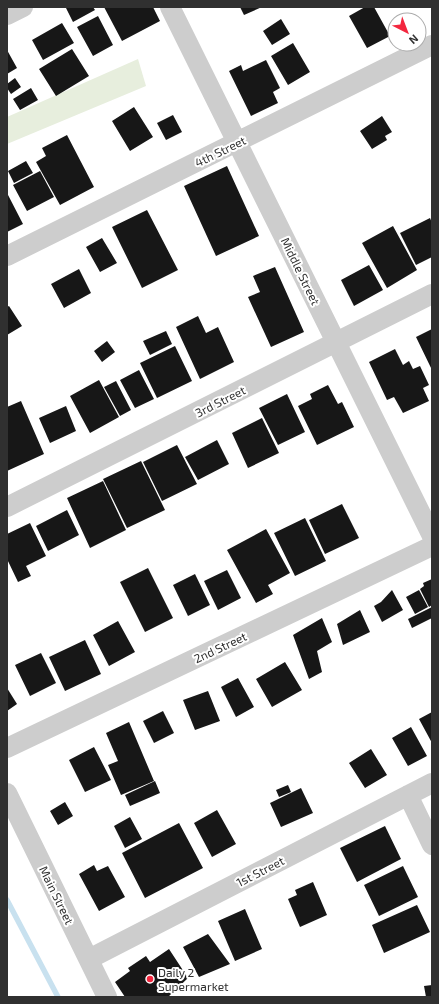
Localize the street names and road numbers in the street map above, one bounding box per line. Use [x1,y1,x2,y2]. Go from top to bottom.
street label: 4th Street [192,132,248,169]
street label: Middle Street [279,235,324,307]
street label: 3rd Street [193,382,248,420]
street label: 2nd Street [191,629,249,665]
street label: 1st Street [234,853,286,889]
street label: Main Street [37,864,77,927]

